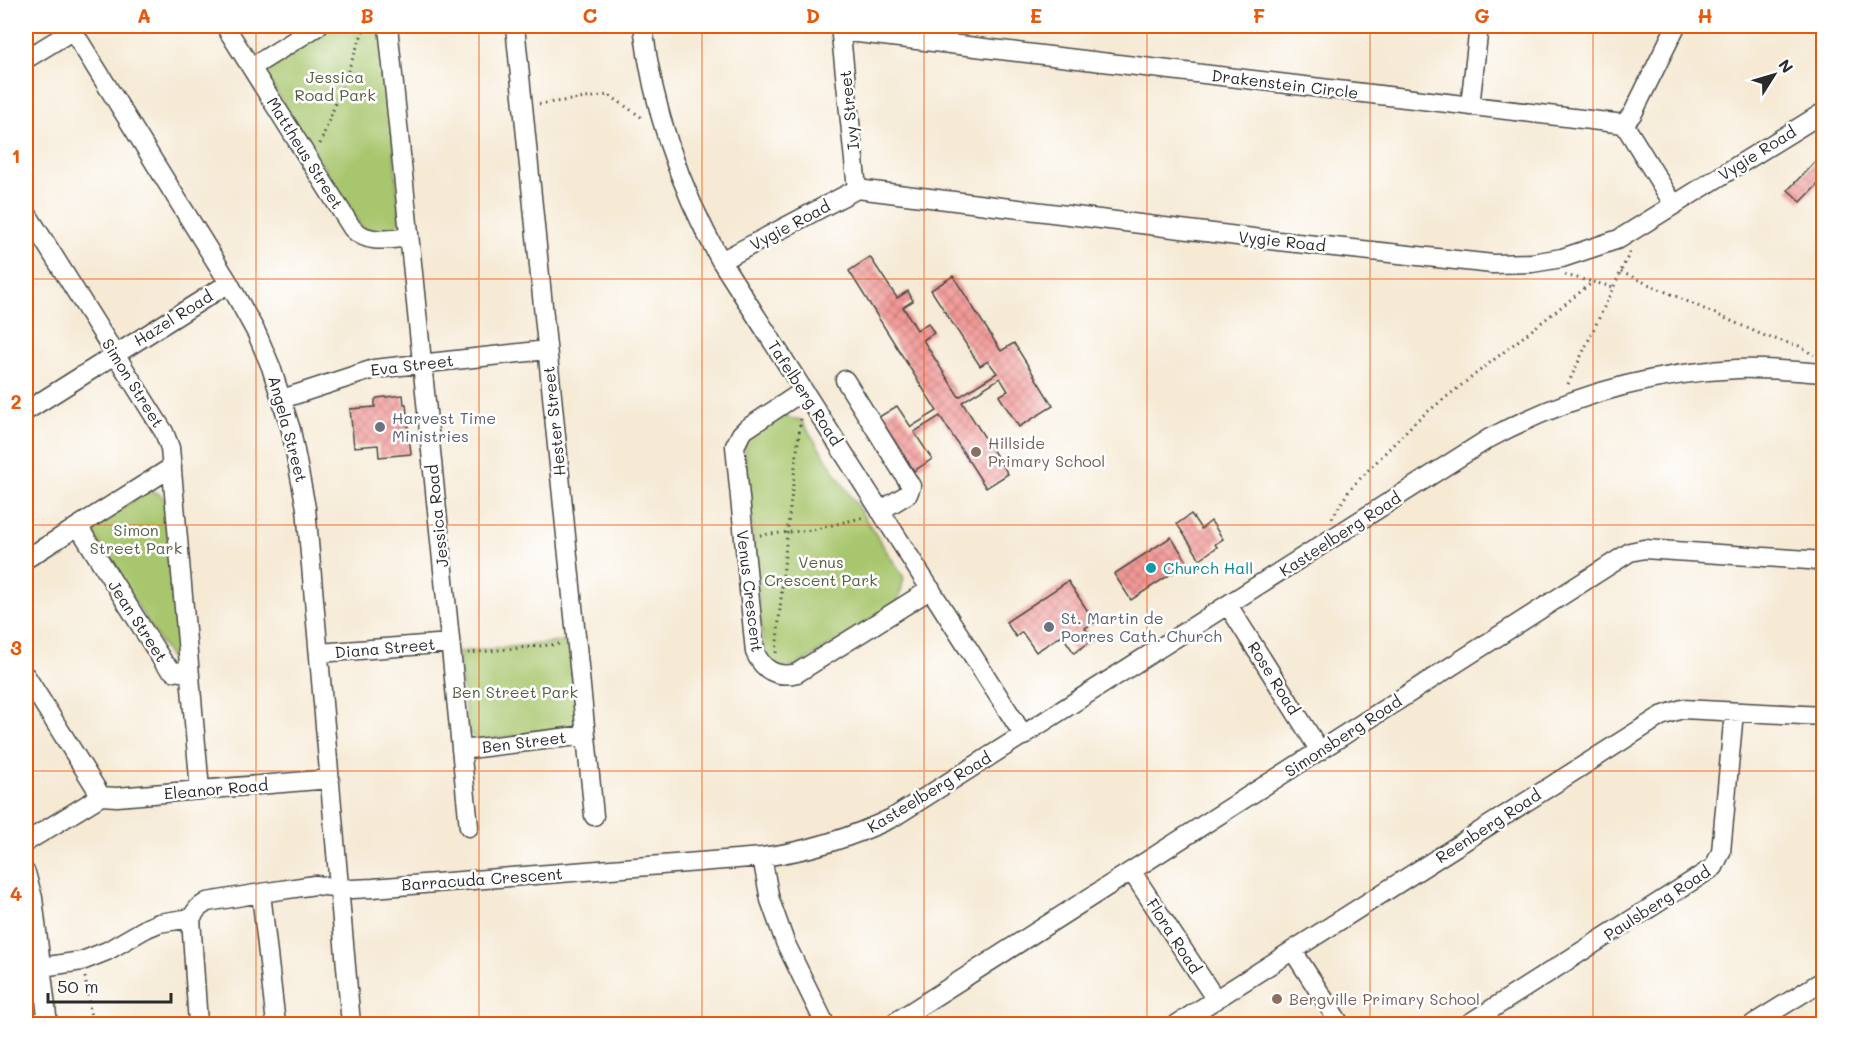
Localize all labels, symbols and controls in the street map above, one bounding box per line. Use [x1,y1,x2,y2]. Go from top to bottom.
text: A [137,2,151,28]
text: B [360,2,374,28]
text: C [583,2,598,28]
text: D [806,2,820,28]
text: E [1030,2,1042,28]
text: F [1253,2,1266,28]
text: G [1474,2,1490,28]
text: H [1697,2,1713,28]
north arrow [1744,45,1804,105]
text: N [1774,54,1798,77]
street label: Drakenstein Circle [1211,64,1360,103]
park label: Jessica Road Park [294,66,376,105]
street label: Ivy Street [834,69,863,151]
street label: Mattheus Street [263,93,348,213]
street label: Vygie Road [1714,120,1799,185]
text: 1 [12,142,20,168]
street label: Vygie Road [746,195,833,254]
street label: Vygie Road [1237,225,1327,256]
street label: Hazel Road [129,285,216,350]
street label: Simon Street [98,334,169,431]
street label: Tafelberg Road [764,336,847,449]
street label: Eva Street [369,349,455,380]
street label: Hester Street [537,365,570,477]
street label: Angela Street [264,373,313,484]
text: 2 [10,388,22,414]
place label: Harvest Time Ministries [392,407,496,446]
marker: Harvest Time Ministries [373,420,387,434]
place label: Hillside Primary School [988,432,1105,471]
marker: Hillside Primary School [969,445,983,459]
street label: Jessica Road [421,463,452,569]
street label: Kasteelberg Road [1275,486,1404,581]
park label: Simon Street Park [90,519,182,558]
street label: Venus Crescent [733,529,768,653]
park label: Venus Crescent Park [764,551,878,590]
place label: Church Hall [1163,557,1253,578]
marker: Church Hall [1144,561,1158,575]
street label: Jean Street [104,576,173,666]
place label: St. Martin de Porres Cath. Church [1061,607,1222,646]
marker: St. Martin de Porres Cath. Church [1042,620,1056,634]
street label: Diana Street [334,633,436,662]
text: 3 [10,634,22,660]
street label: Rose Road [1244,637,1305,718]
park label: Ben Street Park [452,681,578,702]
street label: Simonsberg Road [1280,690,1405,781]
street label: Ben Street [481,726,567,757]
street label: Kasteelberg Road [863,746,994,837]
street label: Eleanor Road [163,773,269,804]
street label: Reenberg Road [1431,784,1544,867]
street label: Paulsberg Road [1600,860,1714,945]
street label: Barracuda Crescent [401,862,563,895]
text: 4 [10,880,23,906]
street label: Flora Road [1142,894,1206,977]
scale bar [48,966,171,1004]
text: 50 m [57,974,99,998]
place label: Bergville Primary School [1289,988,1480,1009]
marker: Bergville Primary School [1270,992,1284,1006]

